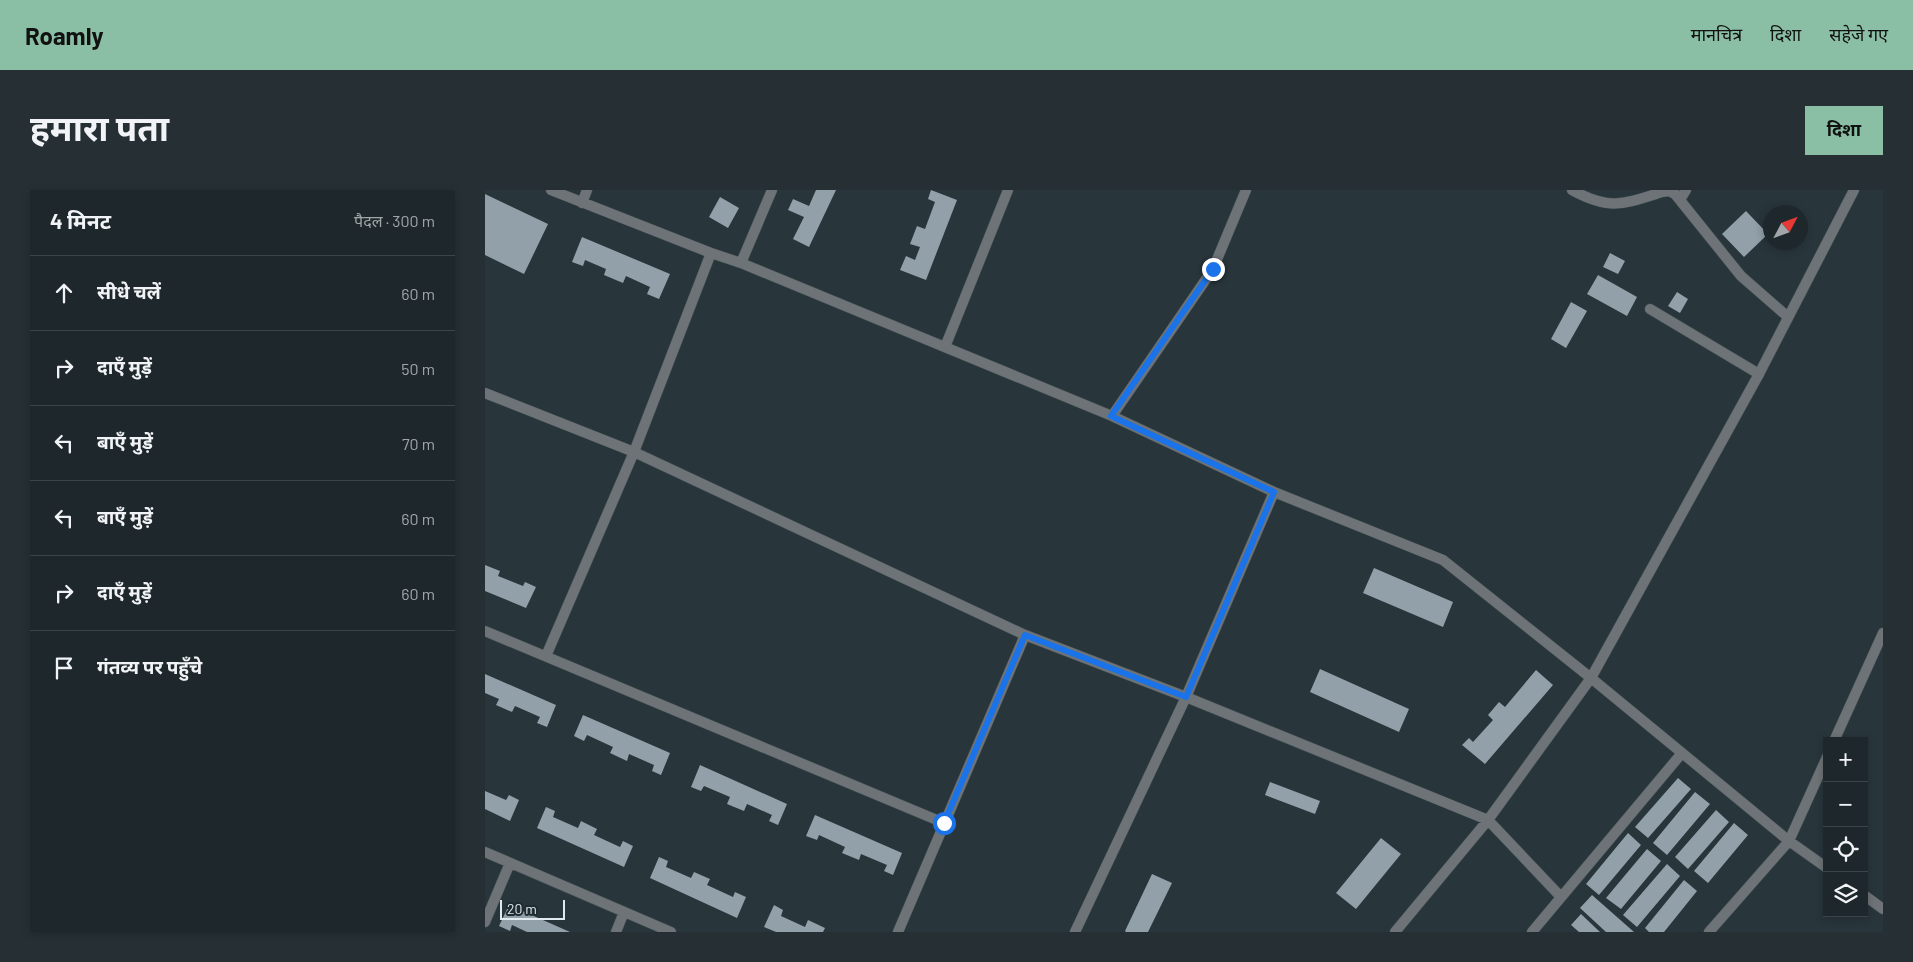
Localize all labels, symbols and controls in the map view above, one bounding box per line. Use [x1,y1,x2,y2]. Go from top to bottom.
text: Roamly [25,21,104,50]
text: मानचित्र [1691,23,1742,45]
text: दिशा [1770,23,1801,45]
text: सहेजे गए [1829,23,1888,45]
text: हमारा पता [30,106,169,148]
button: दिशा [1805,106,1883,155]
north arrow [1763,205,1808,250]
text: 4 मिनट [50,208,111,233]
text: पैदल · 300 m [354,211,435,230]
route end [1202,258,1225,281]
icon: ahead [50,279,78,307]
text: सीधे चलें [97,280,161,303]
text: 60 m [401,284,435,303]
icon: right [50,354,78,382]
text: दाएँ मुड़ें [97,355,152,378]
text: 50 m [401,359,435,378]
icon: left [50,429,78,457]
text: बाएँ मुड़ें [97,430,153,453]
text: 70 m [402,434,435,453]
icon: left [50,504,78,532]
text: बाएँ मुड़ें [97,505,153,528]
text: 60 m [401,509,435,528]
icon: right [50,579,78,607]
text: दाएँ मुड़ें [97,580,152,603]
text: 60 m [401,584,435,603]
icon: arrive [50,654,78,682]
text: गंतव्य पर पहुँचे [97,655,202,678]
map controls [1823,737,1868,917]
button: + [1823,737,1868,782]
button: − [1823,782,1868,827]
route start [933,812,956,835]
button: locate [1823,827,1868,872]
button: layers [1823,872,1868,917]
scale bar [500,897,565,920]
text: 20 m [507,900,537,917]

